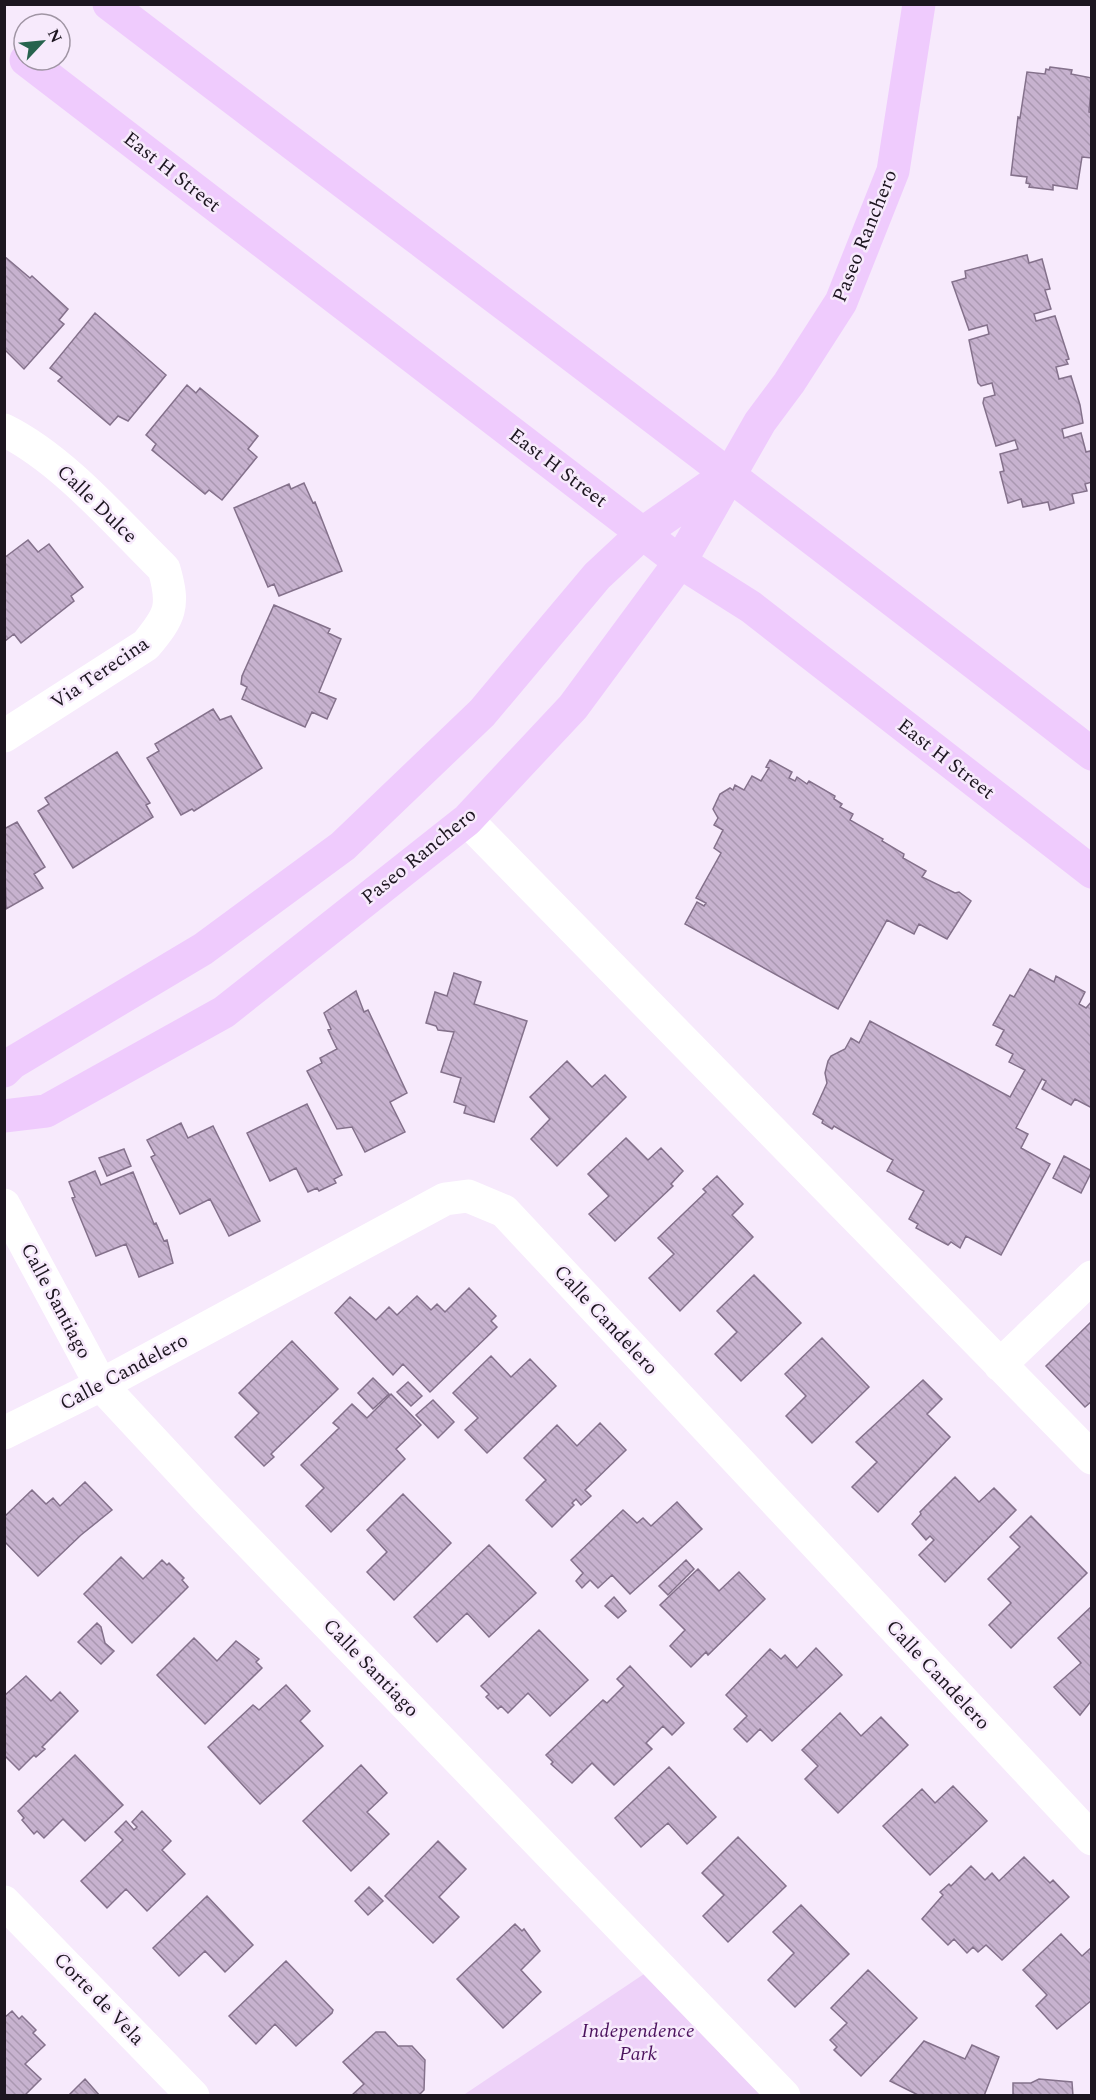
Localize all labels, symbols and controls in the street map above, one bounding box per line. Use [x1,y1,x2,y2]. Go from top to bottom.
north arrow [12,12,72,72]
text: N [41,25,68,47]
street label: East H Street [117,124,227,220]
street label: Paseo Ranchero [825,165,905,307]
street label: East H Street [502,421,614,515]
street label: Calle Dulce [50,458,144,550]
street label: Via Terecina [45,629,155,717]
street label: East H Street [891,711,1001,807]
street label: Paseo Ranchero [355,800,483,912]
street label: Calle Santiago [13,1238,99,1364]
street label: Calle Candelero [547,1258,665,1382]
street label: Calle Candelero [54,1325,194,1419]
street label: Calle Santiago [316,1612,426,1724]
street label: Calle Candelero [879,1613,997,1737]
street label: Corte de Vela [47,1945,152,2053]
park label: Independence Park [581,2016,695,2069]

